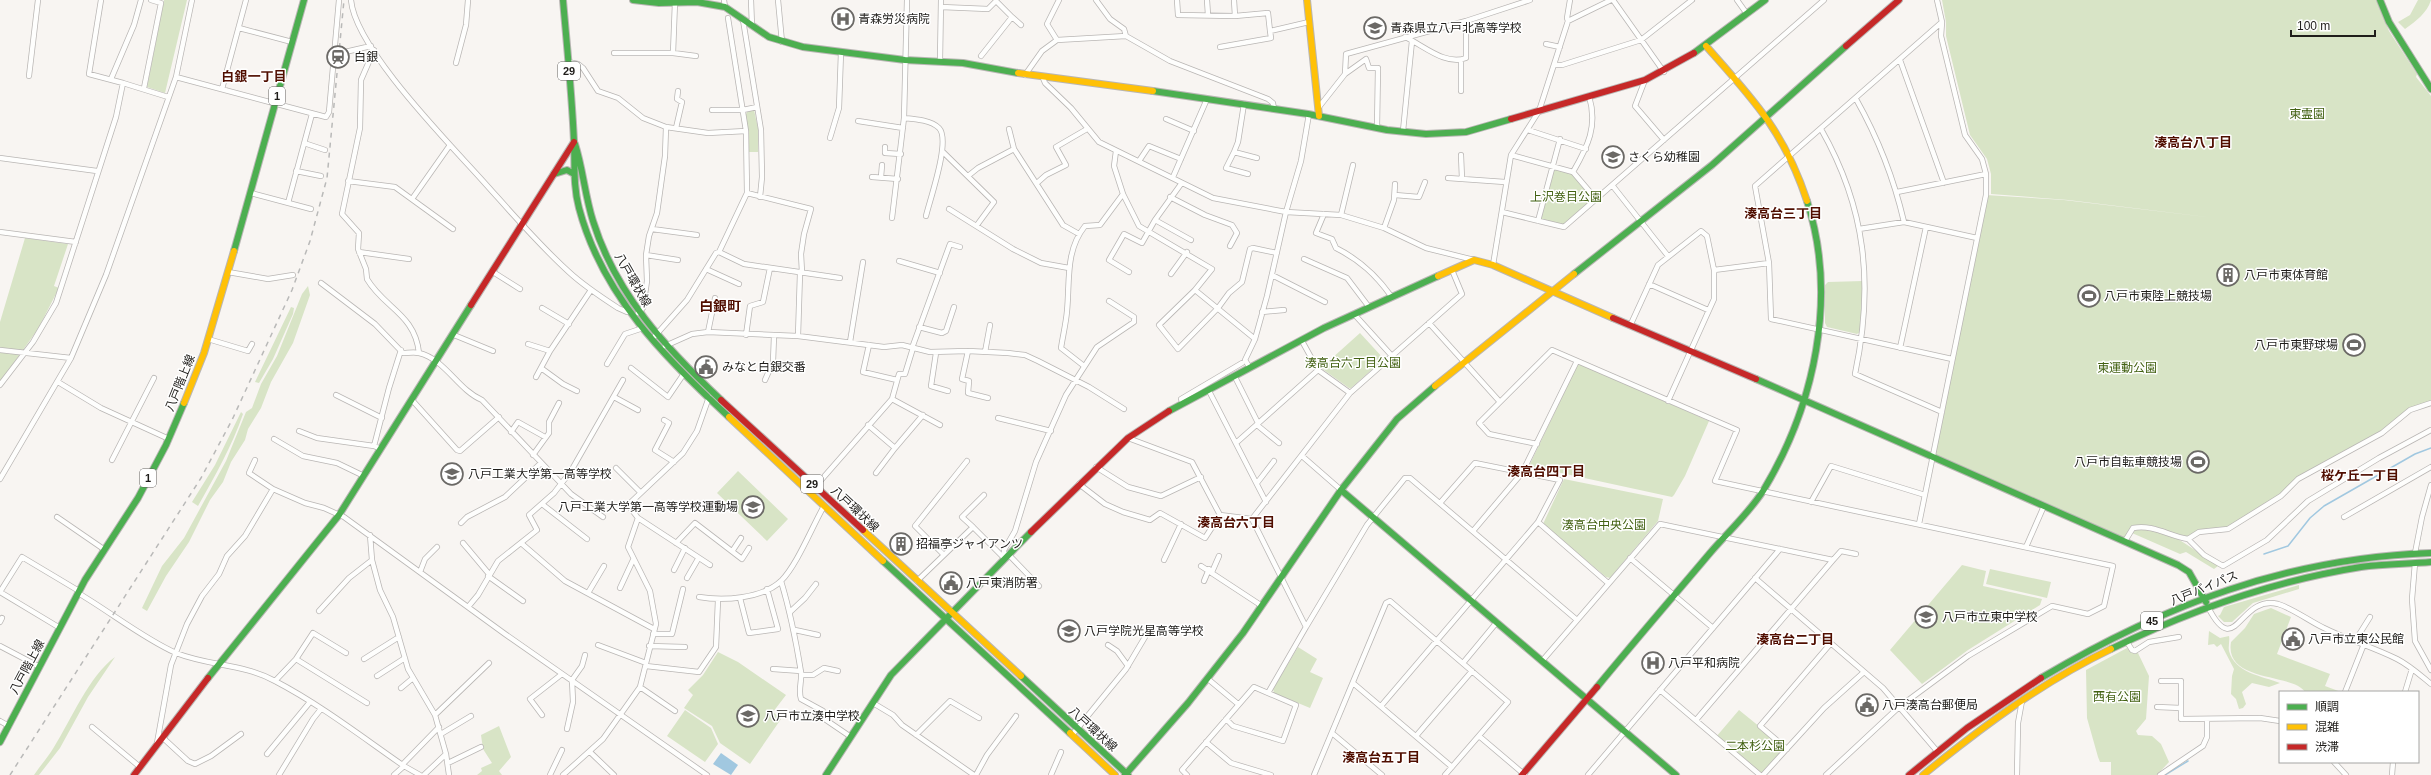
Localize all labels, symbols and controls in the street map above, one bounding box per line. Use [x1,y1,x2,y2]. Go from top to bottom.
hospital icon: 青森労災病院 [830,6,856,32]
place label: 青森労災病院 [858,12,930,26]
scale bar [2291,12,2375,38]
school or university icon: 青森県立八戸北高等学校 [1362,15,1388,41]
text: 100 m [2297,19,2330,33]
place label: 青森県立八戸北高等学校 [1390,21,1522,35]
station icon: 白銀 [325,44,351,70]
place label: 白銀 [354,50,378,64]
road number: 29 [558,62,580,80]
district label: 白銀一丁目 [221,69,287,84]
road number: 1 [269,87,285,105]
park label: 東霊園 [2289,107,2325,121]
district label: 湊高台八丁目 [2154,135,2232,150]
school or university icon: さくら幼稚園 [1600,144,1626,170]
place label: さくら幼稚園 [1628,150,1700,164]
park label: 上沢巻目公園 [1530,190,1602,204]
district label: 湊高台三丁目 [1744,206,1822,221]
street label: 八戸環状線 [612,251,654,309]
building icon: 八戸市東体育館 [2215,262,2241,288]
place label: 八戸市東体育館 [2244,268,2328,282]
sports icon: 八戸市東陸上競技場 [2076,283,2102,309]
place label: 八戸市東陸上競技場 [2104,289,2212,303]
district label: 白銀町 [699,298,741,314]
sports icon: 八戸市東野球場 [2341,332,2367,358]
place label: 八戸市東野球場 [2254,338,2338,352]
street label: 八戸階上線 [162,353,198,413]
public building icon: みなと白銀交番 [693,354,719,380]
park label: 湊高台六丁目公園 [1305,356,1401,370]
place label: みなと白銀交番 [722,360,806,374]
park label: 東運動公園 [2097,361,2157,375]
sports icon: 八戸市自転車競技場 [2185,449,2211,475]
place label: 八戸市自転車競技場 [2074,455,2182,469]
school or university icon: 八戸工業大学第一高等学校 [439,461,465,487]
district label: 湊高台四丁目 [1507,464,1585,479]
place label: 八戸工業大学第一高等学校 [468,467,612,481]
district label: 桜ケ丘一丁目 [2321,468,2399,483]
road number: 1 [140,469,156,487]
road number: 29 [801,475,823,493]
street label: 八戸環状線 [828,483,882,535]
school or university icon: 八戸工業大学第一高等学校運動場 [740,494,766,520]
place label: 八戸工業大学第一高等学校運動場 [558,500,738,514]
district label: 湊高台六丁目 [1197,515,1275,530]
park label: 湊高台中央公園 [1562,518,1646,532]
building icon: 招福亭ジャイアンツ [888,531,914,557]
place label: 招福亭ジャイアンツ [916,537,1023,551]
street label: 八戸バイパス [2168,568,2240,608]
public building icon: 八戸東消防署 [938,570,964,596]
place label: 八戸東消防署 [966,576,1038,590]
school or university icon: 八戸市立東中学校 [1913,604,1939,630]
place label: 八戸市立東中学校 [1942,610,2038,624]
road number: 45 [2141,612,2163,630]
school or university icon: 八戸学院光星高等学校 [1056,618,1082,644]
place label: 八戸学院光星高等学校 [1084,624,1204,638]
public building icon: 八戸市立東公民館 [2280,626,2306,652]
district label: 湊高台二丁目 [1756,632,1834,647]
place label: 八戸市立東公民館 [2308,632,2404,646]
street label: 八戸階上線 [7,637,47,697]
hospital icon: 八戸平和病院 [1640,650,1666,676]
place label: 八戸平和病院 [1668,656,1740,670]
park label: 西有公園 [2093,690,2141,704]
legend [2279,691,2419,763]
public building icon: 八戸湊高台郵便局 [1854,692,1880,718]
place label: 八戸湊高台郵便局 [1882,698,1978,712]
text: 順調 [2315,700,2339,714]
school or university icon: 八戸市立湊中学校 [735,703,761,729]
street label: 八戸環状線 [1066,704,1120,754]
place label: 八戸市立湊中学校 [764,709,860,723]
text: 混雑 [2315,720,2339,734]
park label: 二本杉公園 [1725,739,1785,753]
text: 渋滞 [2315,740,2339,754]
district label: 湊高台五丁目 [1342,750,1420,765]

